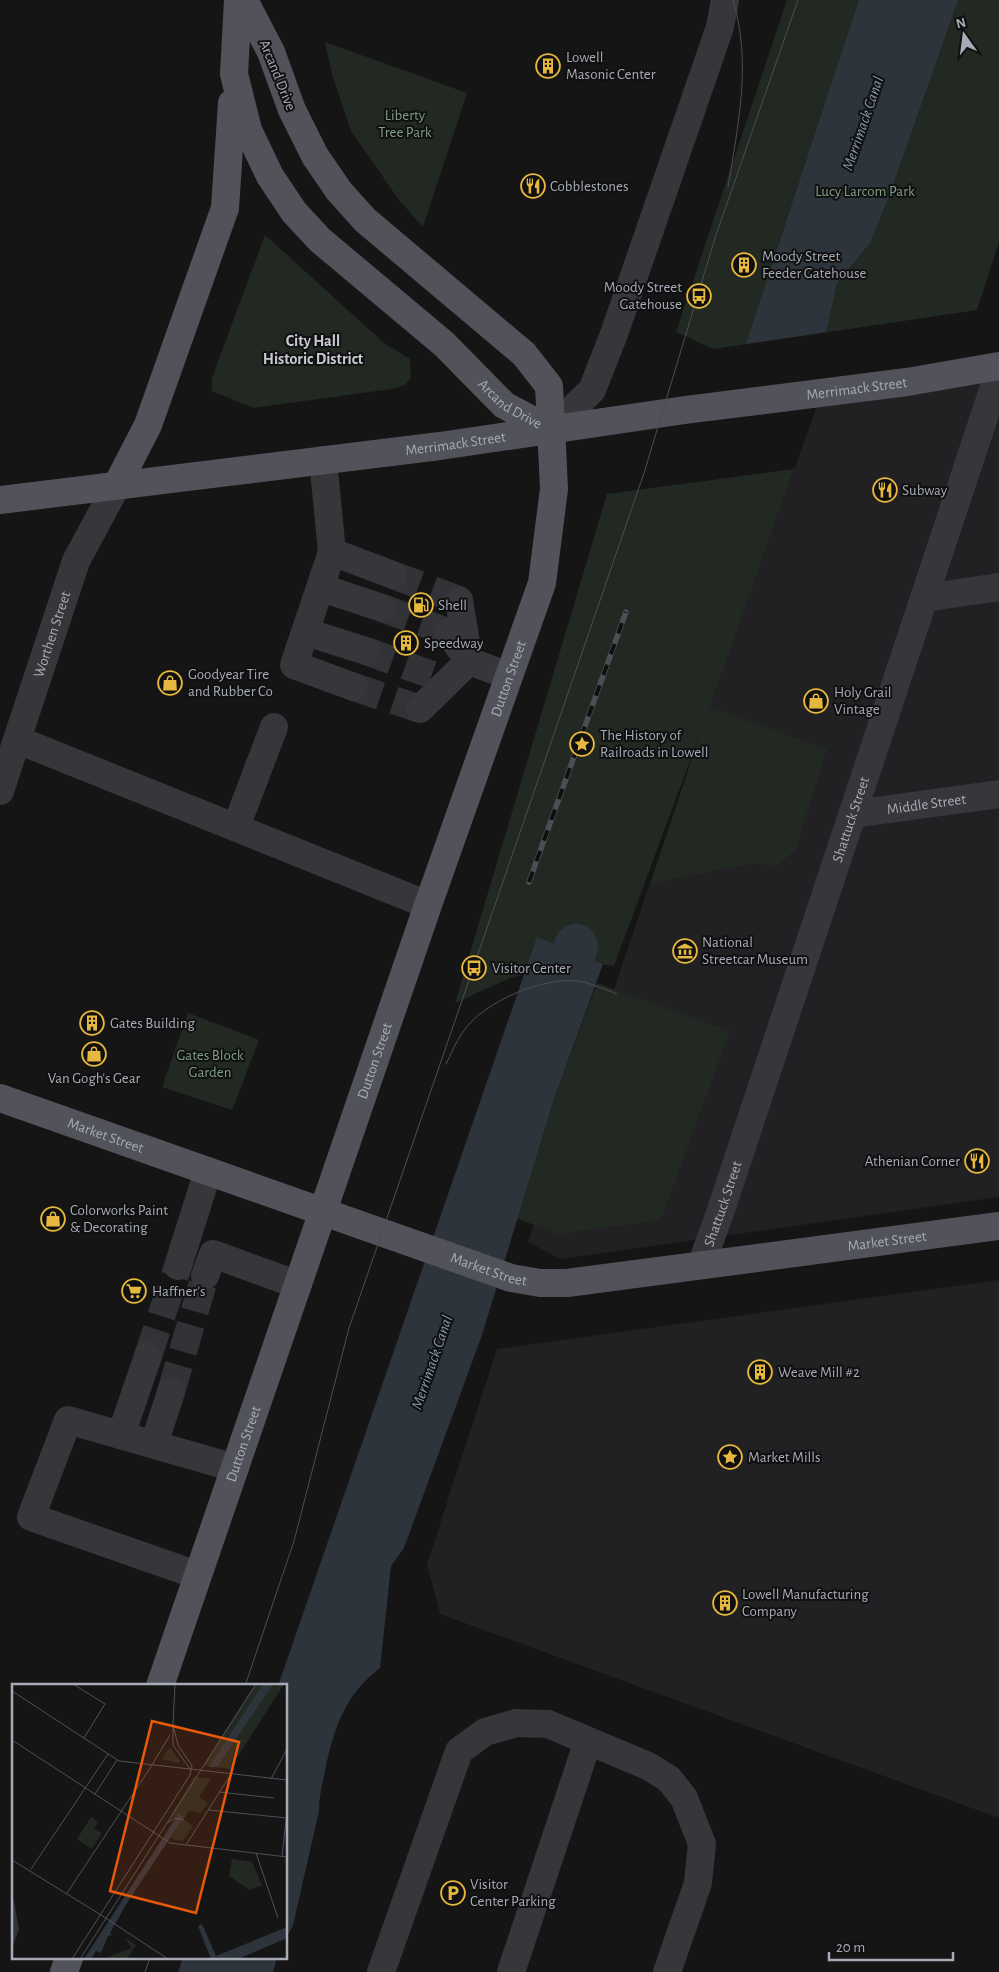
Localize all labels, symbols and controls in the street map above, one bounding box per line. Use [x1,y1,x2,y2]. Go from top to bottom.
north arrow [939,10,989,60]
text: N [955,15,968,31]
street label: Arcand Drive [257,38,299,113]
place label: Lowell Masonic Center [566,50,656,82]
building icon: Lowell Masonic Center [535,53,561,79]
water label: Merrimack Canal [839,74,887,172]
park label: Liberty Tree Park [378,108,432,140]
restaurant icon: Cobblestones [520,173,546,199]
place label: Cobblestones [550,179,628,194]
park label: Lucy Larcom Park [815,184,915,199]
place label: Moody Street Feeder Gatehouse [762,249,866,281]
building icon: Moody Street Feeder Gatehouse [731,252,757,278]
place label: Moody Street Gatehouse [604,280,682,312]
bus stop icon: Moody Street Gatehouse [686,283,712,309]
district label: City Hall Historic District [263,333,364,367]
street label: Merrimack Street [806,375,908,403]
street label: Arcand Drive [475,376,544,432]
street label: Merrimack Street [404,429,507,458]
restaurant icon: Subway [872,477,898,503]
place label: Subway [902,483,948,498]
street label: Worthen Street [31,589,74,680]
fuel station icon: Shell [408,592,434,618]
place label: Shell [438,598,467,613]
building icon: Speedway [393,630,419,656]
place label: Speedway [424,636,484,651]
street label: Dutton Street [488,638,529,719]
place label: Goodyear Tire and Rubber Co [188,667,273,699]
shop icon: Goodyear Tire and Rubber Co [157,670,183,696]
place label: Holy Grail Vintage [834,685,892,717]
shop icon: Holy Grail Vintage [803,688,829,714]
place label: The History of Railroads in Lowell [600,728,708,760]
place icon: The History of Railroads in Lowell [569,731,595,757]
street label: Shattuck Street [830,775,872,864]
street label: Middle Street [886,792,967,817]
place label: National Streetcar Museum [702,935,808,967]
museum icon: National Streetcar Museum [672,938,698,964]
bus stop icon: Visitor Center [461,955,487,981]
place label: Visitor Center [492,961,571,976]
building icon: Gates Building [79,1010,105,1036]
place label: Gates Building [110,1016,195,1031]
street label: Dutton Street [355,1021,395,1101]
shop icon: Van Gogh's Gear [81,1041,107,1067]
park label: Gates Block Garden [176,1048,244,1080]
place label: Van Gogh's Gear [48,1071,140,1086]
street label: Market Street [65,1115,146,1156]
restaurant icon: Athenian Corner [964,1148,990,1174]
place label: Athenian Corner [865,1154,960,1169]
street label: Shattuck Street [701,1159,745,1249]
place label: Colorworks Paint & Decorating [70,1203,168,1235]
shop icon: Colorworks Paint & Decorating [40,1206,66,1232]
street label: Market Street [847,1229,928,1254]
street label: Market Street [448,1250,528,1289]
supermarket icon: Haffner's [121,1278,147,1304]
place label: Haffner's [152,1284,206,1299]
water label: Merrimack Canal [408,1313,456,1411]
building icon: Weave Mill #2 [747,1359,773,1385]
place label: Weave Mill #2 [778,1365,860,1380]
street label: Dutton Street [224,1404,264,1484]
place icon: Market Mills [717,1444,743,1470]
place label: Market Mills [748,1450,821,1465]
place label: Lowell Manufacturing Company [742,1587,869,1619]
building icon: Lowell Manufacturing Company [712,1590,738,1616]
inset map [12,1684,288,1960]
place label: Visitor Center Parking [470,1877,556,1909]
parking icon: Visitor Center Parking [440,1880,466,1906]
scale bar [829,1930,953,1962]
text: 20 m [836,1940,865,1955]

